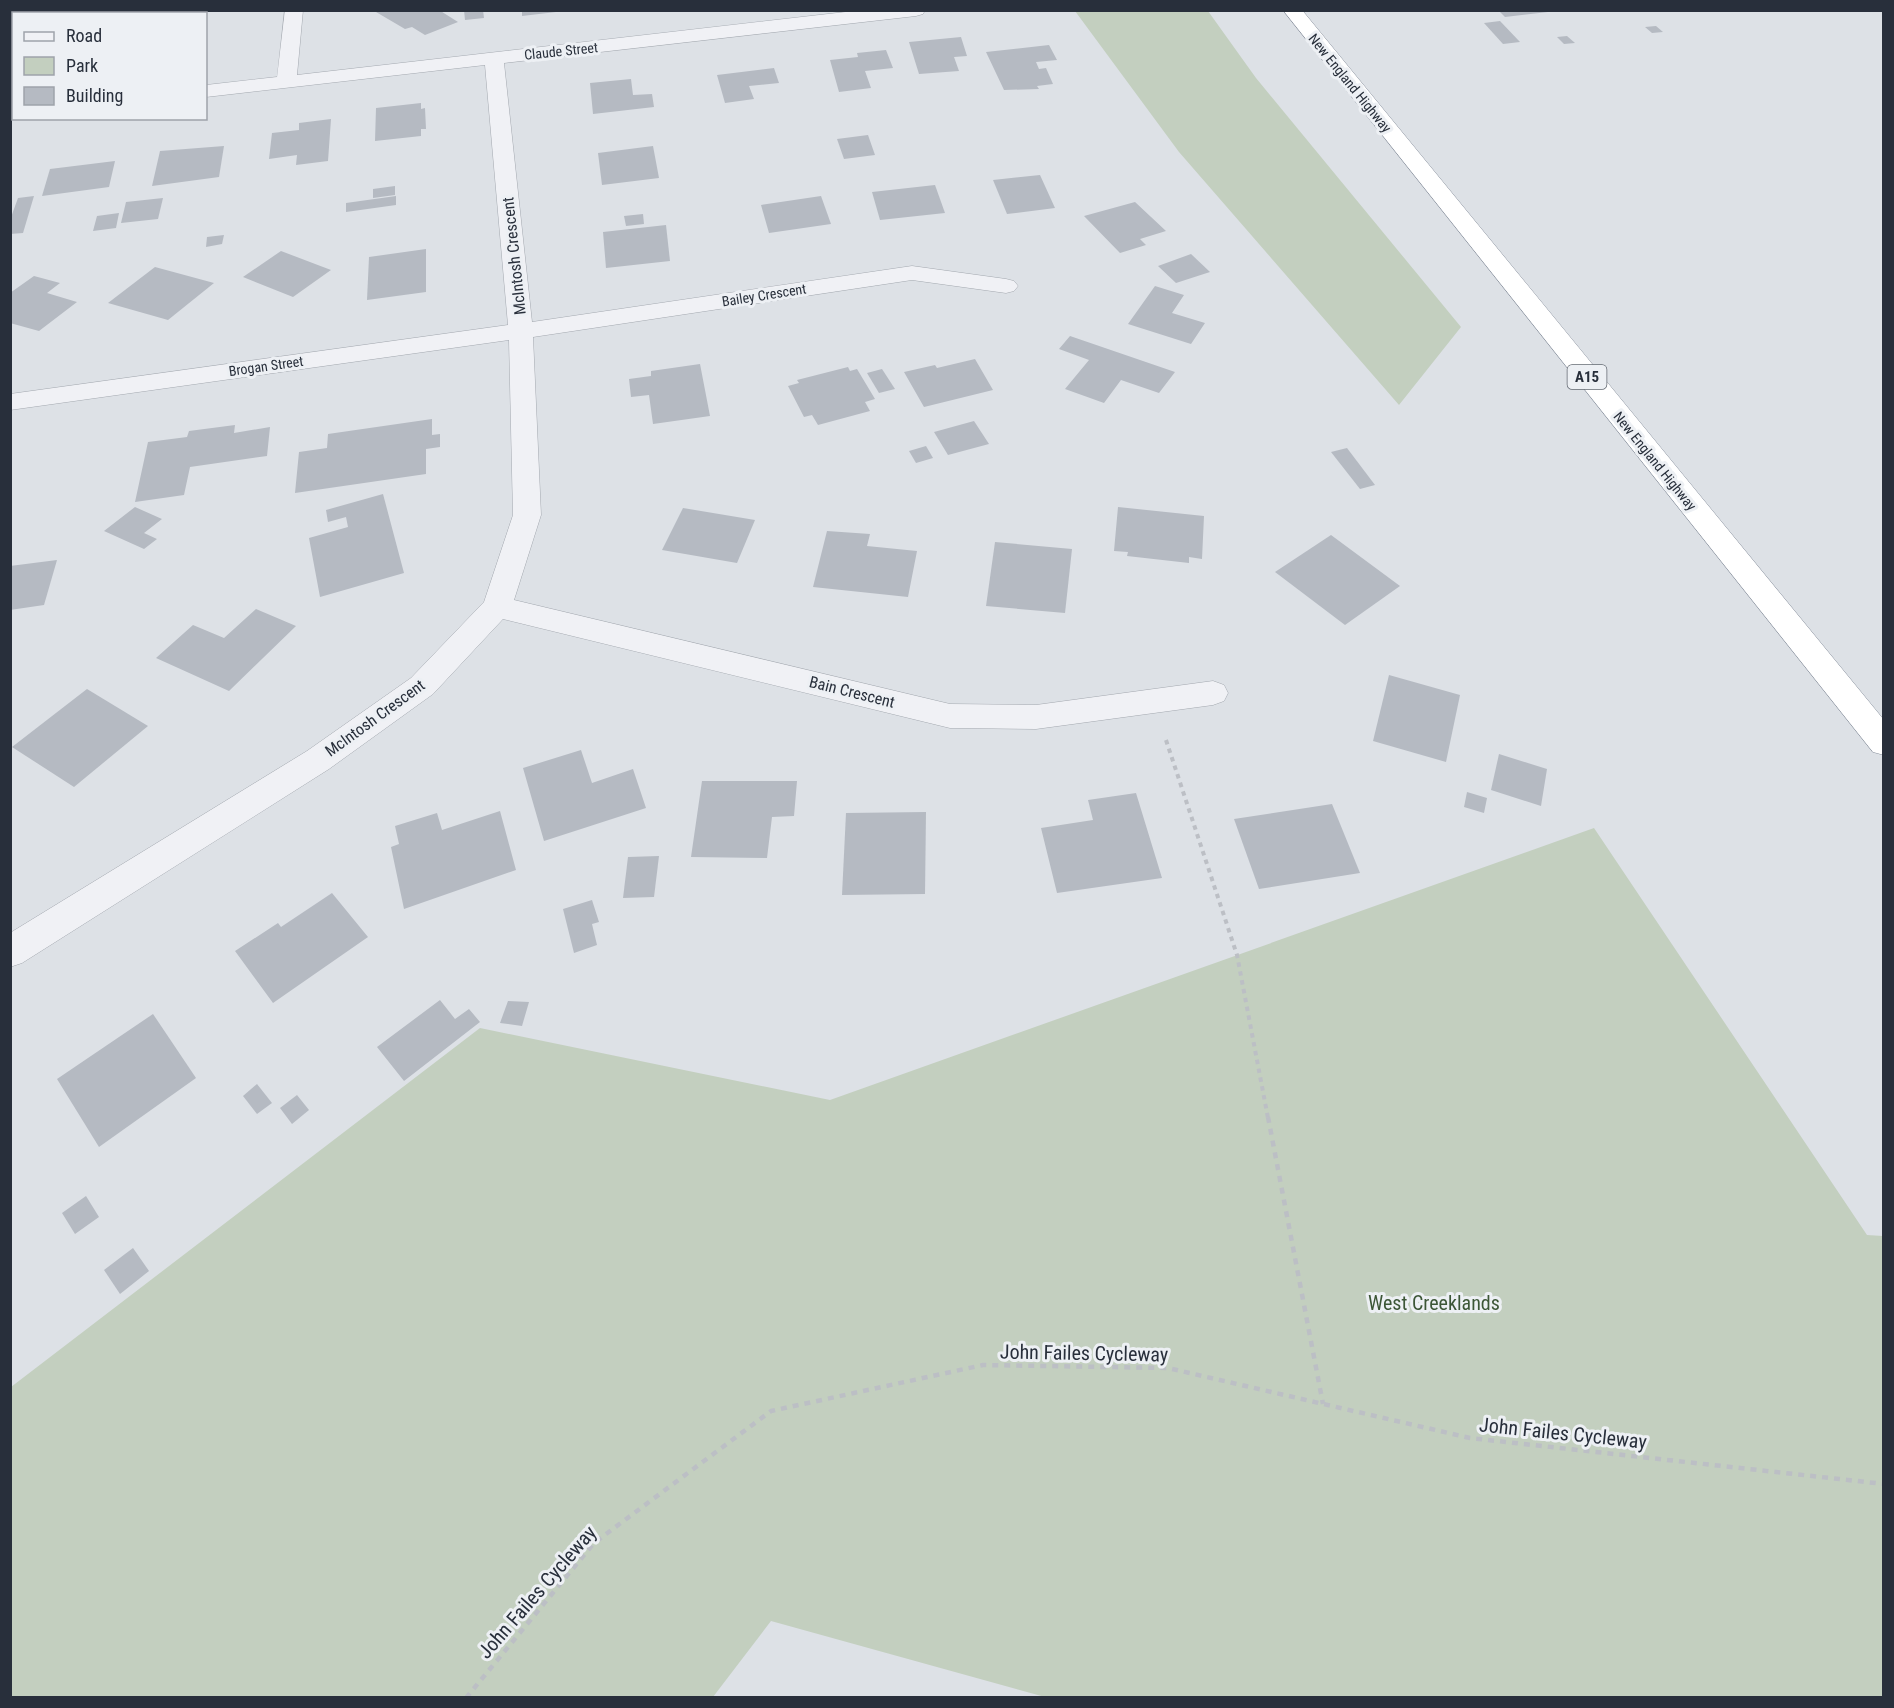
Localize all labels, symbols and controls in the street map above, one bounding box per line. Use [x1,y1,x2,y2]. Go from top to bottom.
legend [12,12,207,120]
text: Road [66,25,102,46]
street label: New England Highway [1305,30,1395,136]
street label: Claude Street [523,39,599,63]
text: Park [66,55,98,76]
text: Building [66,85,123,106]
street label: McIntosh Crescent [498,196,530,316]
street label: Bailey Crescent [721,280,807,310]
street label: Brogan Street [228,353,304,379]
road number: A15 [1568,365,1606,389]
street label: New England Highway [1610,408,1700,514]
street label: Bain Crescent [807,672,897,712]
street label: McIntosh Crescent [321,675,429,761]
park label: West Creeklands [1368,1291,1500,1315]
street label: John Failes Cycleway [1000,1340,1168,1366]
street label: John Failes Cycleway [1478,1412,1648,1454]
street label: John Failes Cycleway [473,1521,601,1663]

